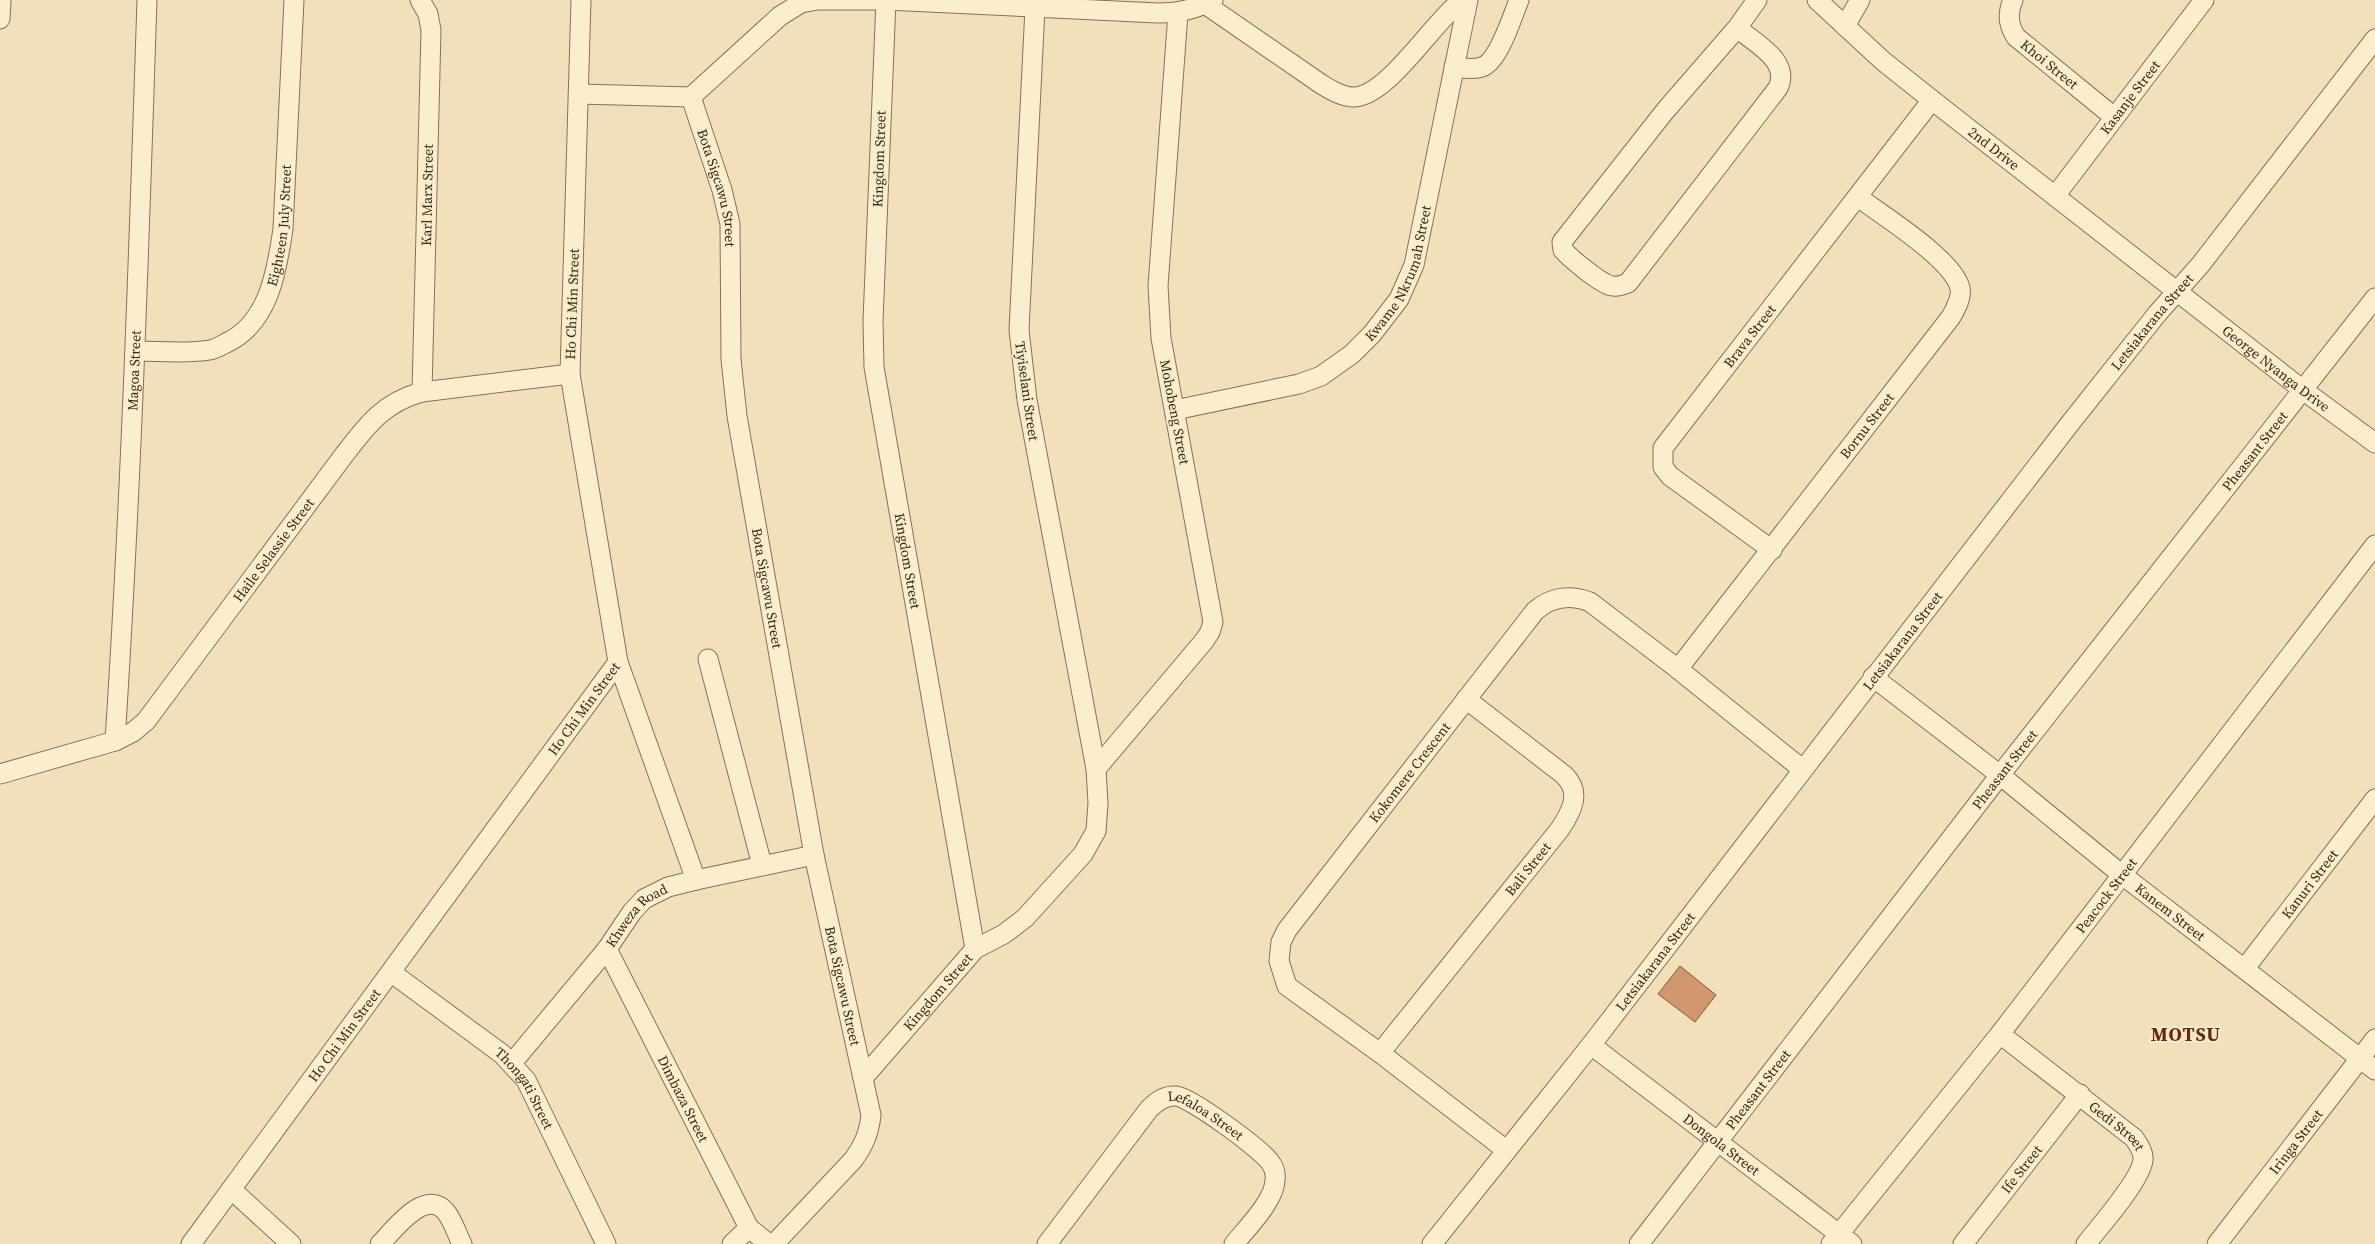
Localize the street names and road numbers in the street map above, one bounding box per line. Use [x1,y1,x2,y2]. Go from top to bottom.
street label: Khoi Street [2016,35,2083,94]
street label: Kasanje Street [2095,56,2165,139]
street label: Kingdom Street [867,110,891,208]
street label: 2nd Drive [1964,122,2024,175]
street label: Bota Sigcawu Street [692,126,740,247]
street label: Karl Marx Street [416,144,438,246]
street label: Eighteen July Street [262,164,296,289]
street label: Kwame Nkrumah Street [1360,203,1436,346]
street label: Ho Chi Min Street [560,248,584,360]
street label: Letsiakarana Street [2106,269,2198,374]
street label: Brava Street [1719,300,1781,372]
street label: George Nyanga Drive [2218,320,2334,417]
street label: Magoa Street [122,329,146,411]
street label: Tiyiselani Street [1010,340,1044,442]
street label: Mohobeng Street [1155,358,1195,467]
street label: Bornu Street [1835,388,1899,463]
street label: Pheasant Street [2217,407,2293,495]
street label: Haile Selassie Street [228,494,319,606]
street label: Kingdom Street [889,511,926,611]
street label: Bota Sigcawu Street [747,526,788,650]
street label: Letsiakarana Street [1858,587,1947,695]
street label: Ho Chi Min Street [543,658,625,759]
street label: Kokomere Crescent [1364,718,1455,827]
street label: Pheasant Street [1967,725,2042,814]
street label: Bali Street [1500,838,1556,900]
street label: Kanuri Street [2277,845,2343,923]
street label: Peacock Street [2071,853,2142,938]
street label: Kanem Street [2131,878,2210,946]
street label: Khweza Road [601,879,671,951]
street label: Letsiakarana Street [1611,908,1700,1015]
street label: Bota Sigcawu Street [820,924,866,1048]
street label: Kingdom Street [898,948,977,1035]
street label: Ho Chi Min Street [303,984,385,1086]
street label: Thongati Street [491,1042,559,1133]
street label: Pheasant Street [1721,1045,1796,1134]
street label: Dimbaza Street [653,1052,714,1146]
street label: Lefaloa Street [1167,1086,1248,1145]
street label: Gedi Street [2085,1097,2150,1155]
street label: Iringa Street [2264,1105,2328,1179]
street label: Dongola Street [1679,1109,1764,1180]
street label: Ife Street [1996,1140,2047,1197]

